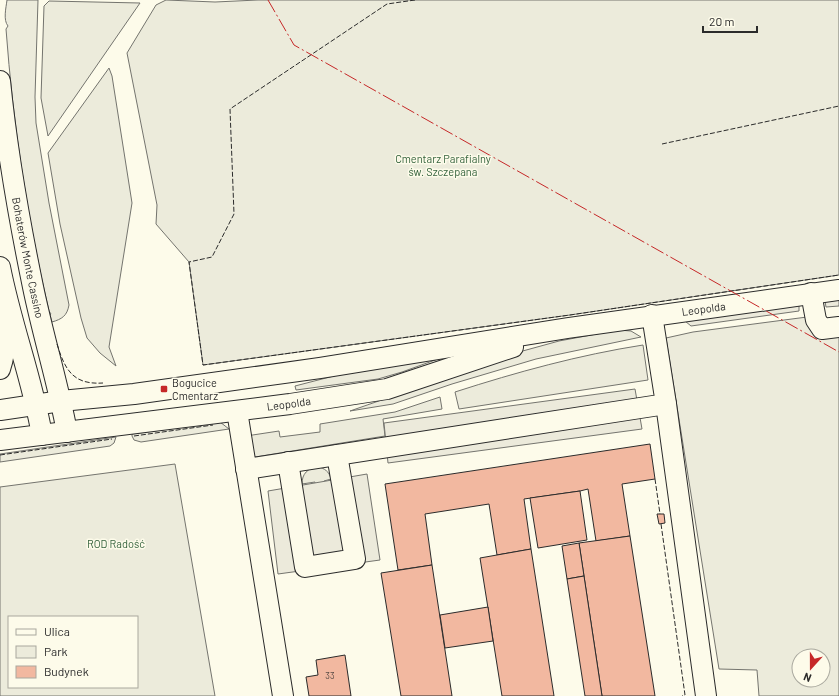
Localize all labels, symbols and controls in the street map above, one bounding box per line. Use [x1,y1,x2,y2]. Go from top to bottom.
scale bar [703,8,757,34]
text: 20 m [709,14,735,28]
park label: Cmentarz Parafialny św. Szczepana [395,152,491,178]
street label: Bohaterów Monte Cassino [10,196,47,319]
street label: Leopolda [681,299,726,318]
place label: Bogucice Cmentarz [172,376,218,402]
marker: Bogucice Cmentarz [159,384,169,394]
street label: Leopolda [266,394,312,413]
park label: ROD Radość [87,537,145,550]
legend [8,616,138,688]
text: Ulica [44,624,70,638]
text: Park [44,644,68,658]
north arrow [791,648,831,688]
text: Budynek [44,664,89,678]
house number: 33 [325,670,335,681]
text: N [801,670,813,685]

